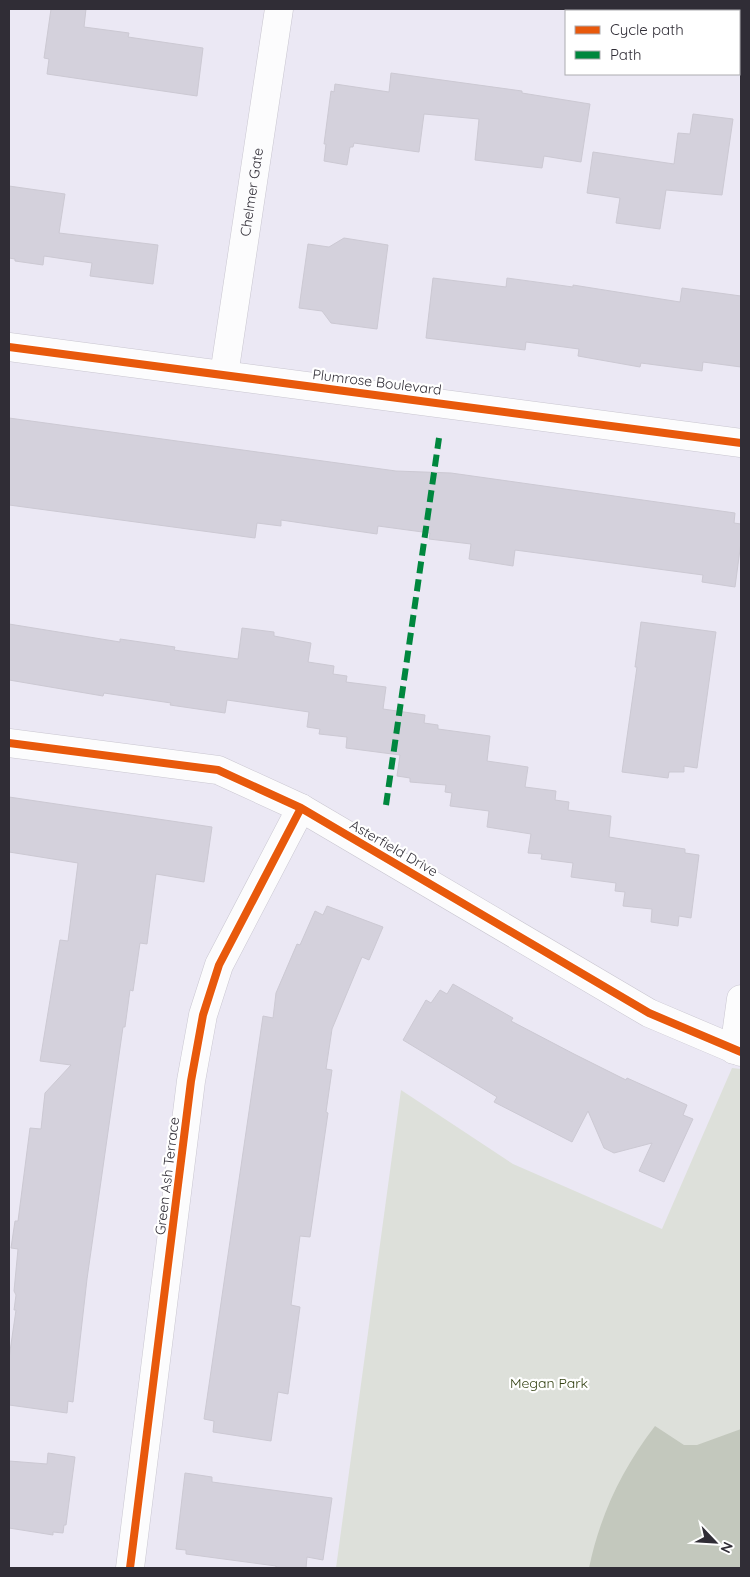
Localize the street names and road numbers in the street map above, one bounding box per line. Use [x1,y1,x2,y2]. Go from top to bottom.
street label: Chelmer Gate [236,147,267,238]
street label: Plumrose Boulevard [311,365,443,399]
street label: Asterfield Drive [347,816,441,880]
street label: Green Ash Terrace [151,1116,183,1236]

